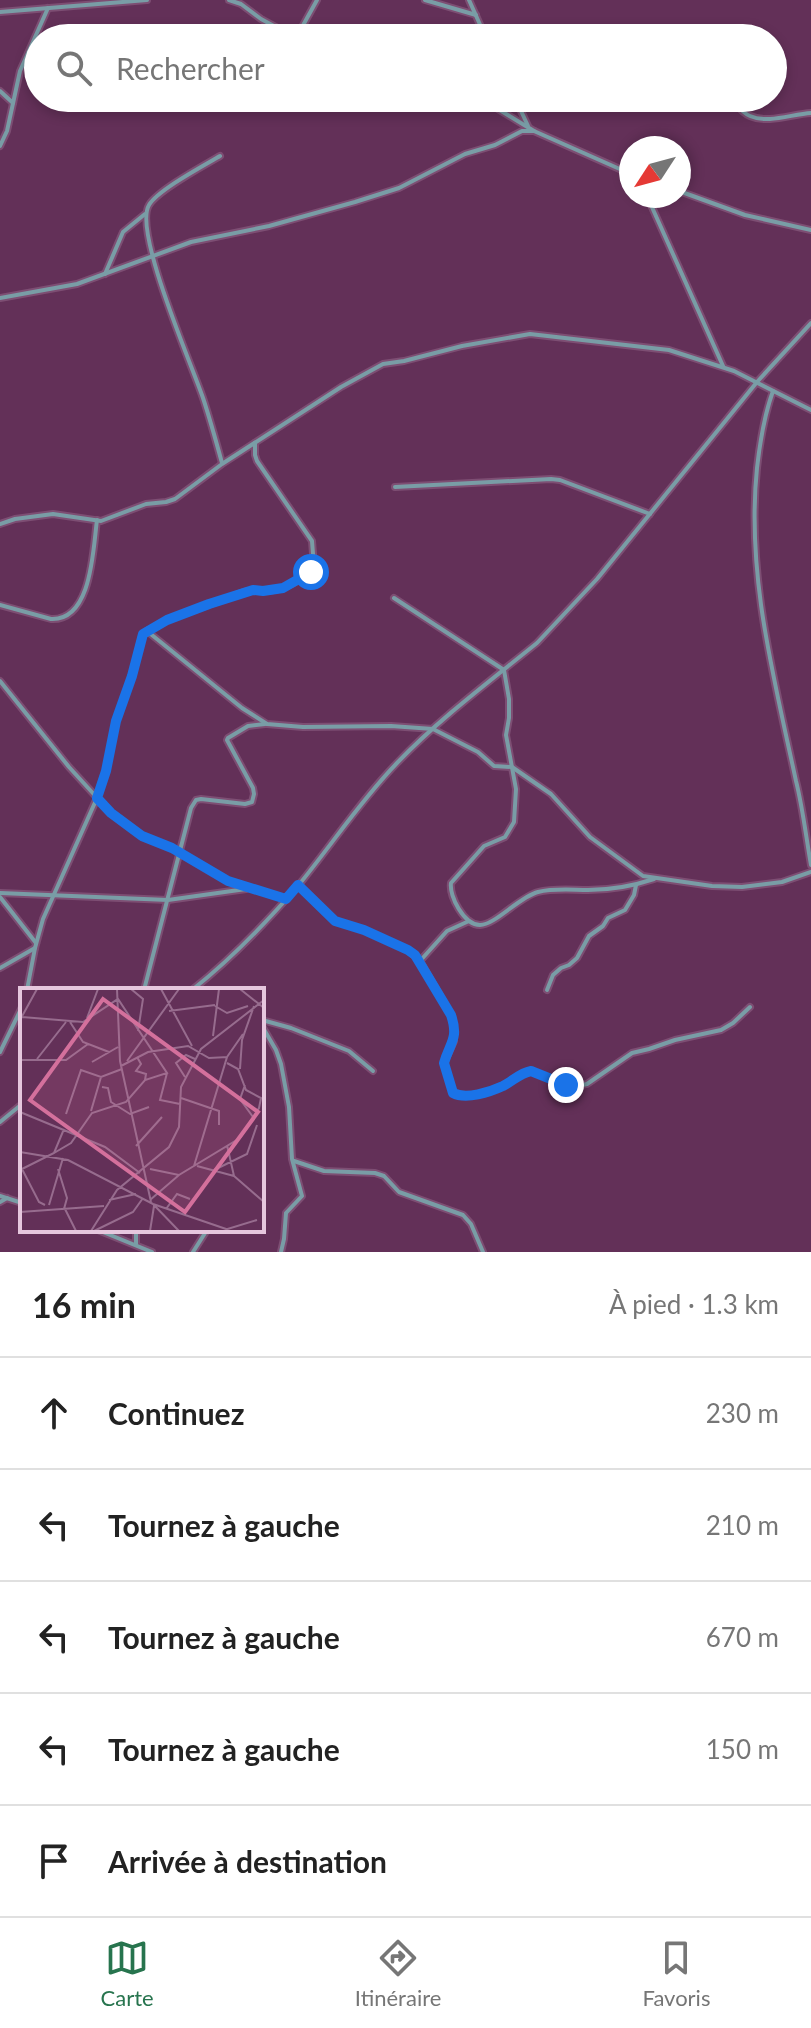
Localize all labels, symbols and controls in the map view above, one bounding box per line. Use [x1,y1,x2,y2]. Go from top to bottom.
search box [24,24,787,112]
icon: search [52,46,96,90]
text: Rechercher [116,50,265,86]
north arrow [619,136,691,208]
route start [293,554,329,590]
inset map [20,988,264,1232]
route end [548,1067,584,1103]
text: 16 min [32,1284,136,1325]
text: À pied · 1.3 km [609,1288,779,1320]
icon: ahead [32,1391,76,1435]
text: Continuez [108,1395,244,1431]
text: 230 m [706,1397,779,1429]
icon: left [32,1503,76,1547]
text: Tournez à gauche [108,1507,340,1543]
text: 210 m [706,1509,779,1541]
icon: left [32,1615,76,1659]
text: Tournez à gauche [108,1619,340,1655]
text: 670 m [706,1621,779,1653]
icon: left [32,1727,76,1771]
text: Tournez à gauche [108,1731,340,1767]
text: 150 m [706,1733,779,1765]
icon: arrive [32,1839,76,1883]
text: Arrivée à destination [108,1843,387,1879]
tab: Carte [101,1936,154,2011]
tab: Itinéraire [355,1936,441,2011]
tab: Favoris [643,1936,710,2011]

